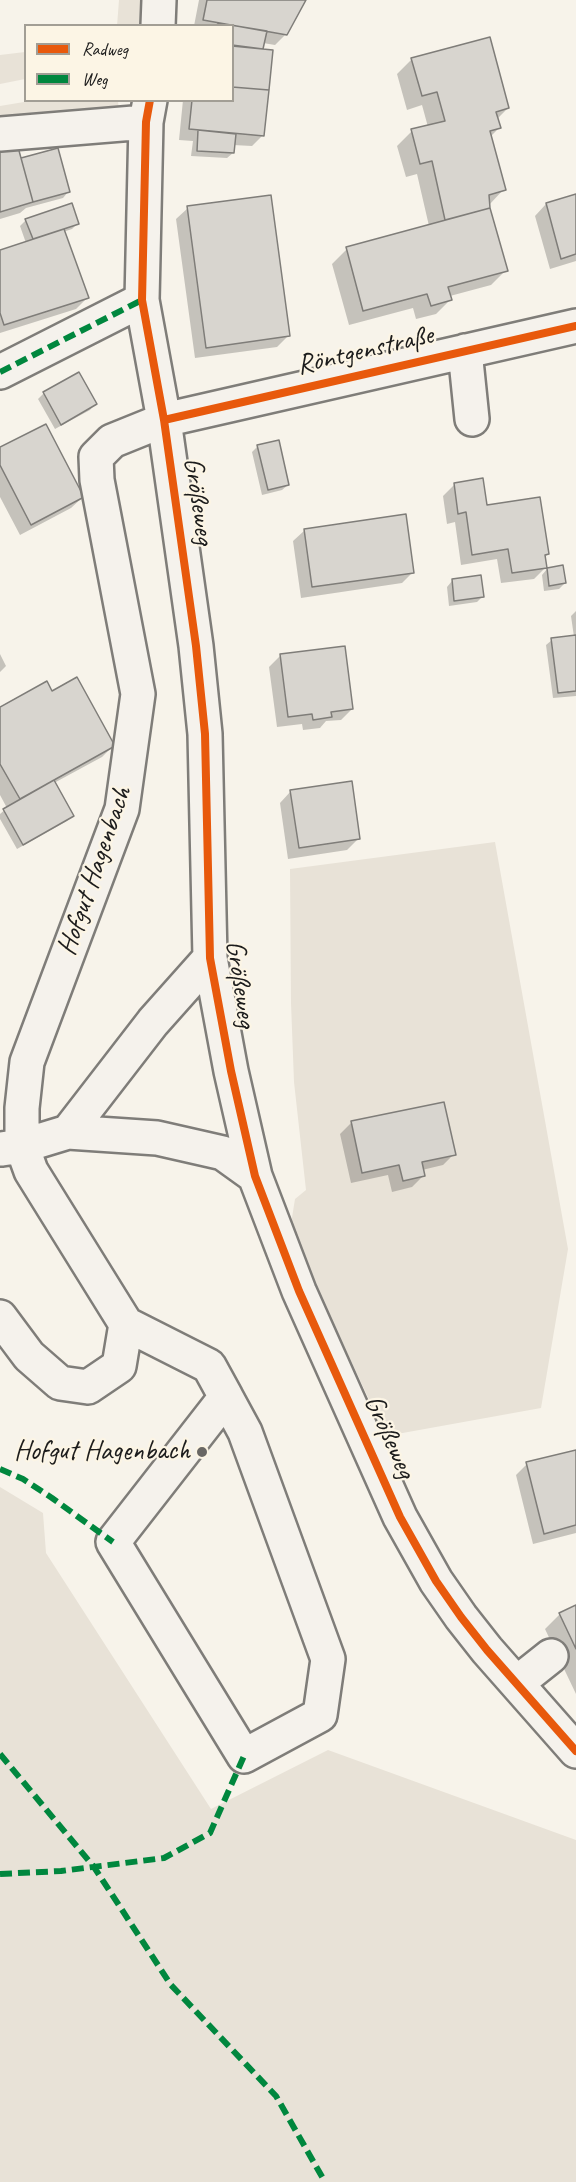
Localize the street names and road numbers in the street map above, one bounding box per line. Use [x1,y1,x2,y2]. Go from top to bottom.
street label: Röntgenstraße [294,319,436,383]
street label: Größeweg [175,455,221,547]
street label: Hofgut Hagenbach [50,782,140,960]
street label: Größeweg [217,938,263,1030]
street label: Größeweg [356,1390,422,1484]

